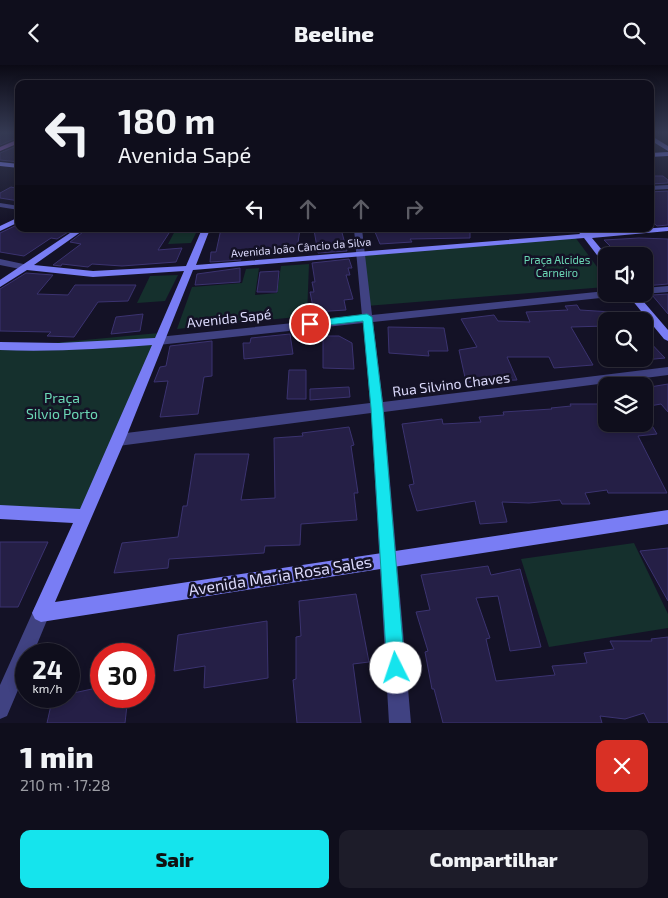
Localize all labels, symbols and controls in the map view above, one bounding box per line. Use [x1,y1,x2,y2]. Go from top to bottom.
icon: back [20,19,48,47]
icon: search [620,19,648,47]
text: Beeline [294,20,374,46]
text: 180 m [118,99,215,141]
icon: left [35,100,100,165]
text: Avenida Sapé [118,141,251,167]
icon: left [241,195,269,223]
icon: ahead [294,195,322,223]
icon: ahead [347,195,375,223]
icon: right [400,195,428,223]
street label: Avenida João Câncio da Silva [230,234,372,260]
map controls [598,247,653,432]
button: sound [598,247,653,302]
park label: Praça Alcides Carneiro [524,253,591,279]
pin [289,303,331,345]
street label: Avenida Sapé [186,305,272,331]
icon: arrive [296,310,324,338]
button: search [598,312,653,367]
street label: Rua Silvino Chaves [391,368,511,400]
button: layers [598,377,653,432]
park label: Praça Silvio Porto [26,389,98,422]
street label: Avenida Maria Rosa Sales [187,551,373,599]
position arrow [369,641,421,693]
speed limit sign: 30 [90,643,155,708]
text: 24 [32,654,63,684]
text: km/h [33,681,62,695]
text: 1 min [20,738,94,774]
button: close [596,740,648,792]
text: 210 m · 17:28 [20,775,111,794]
button: Sair [20,830,329,888]
button: Compartilhar [339,830,648,888]

